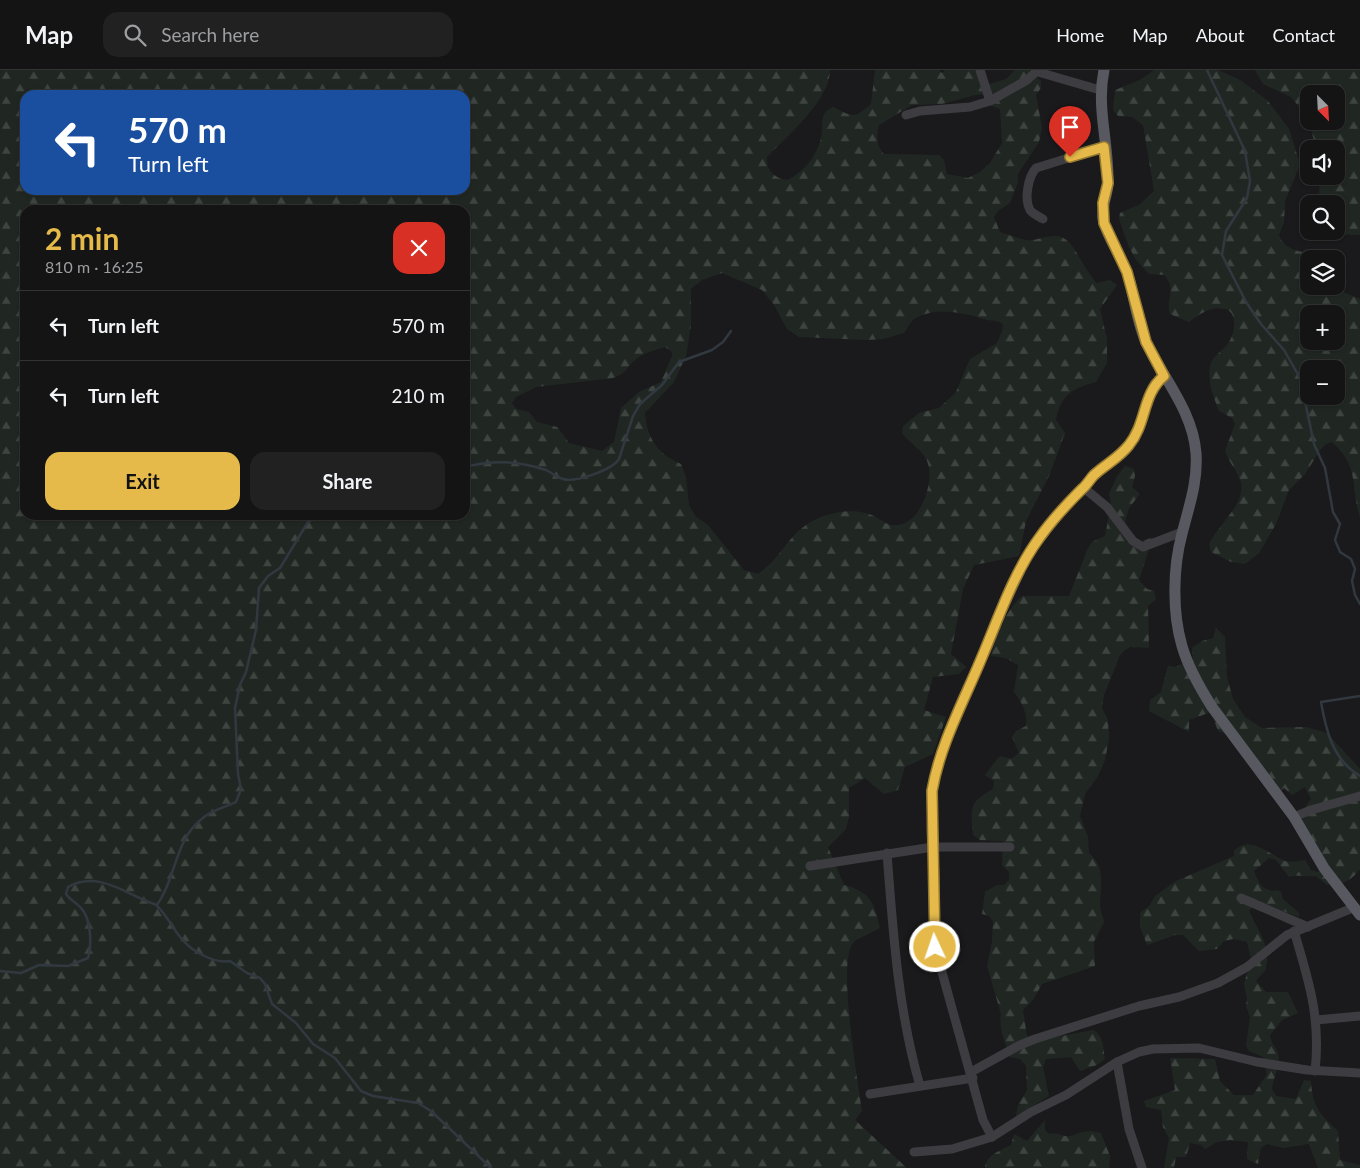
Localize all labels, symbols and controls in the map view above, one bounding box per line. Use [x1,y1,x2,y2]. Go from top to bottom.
search box [103,12,453,57]
text: Map [25,20,73,49]
icon: search [121,21,149,49]
text: Search here [161,23,259,46]
text: Home [1056,24,1104,46]
text: Map [1132,24,1168,46]
text: About [1196,24,1245,46]
text: Contact [1273,24,1335,46]
north arrow [1300,85,1345,130]
map controls [1300,85,1345,405]
pin [1049,106,1091,157]
text: 570 m [128,108,227,150]
icon: left [45,110,110,175]
icon: arrive [1056,113,1084,141]
button: sound [1300,140,1345,185]
text: Turn left [128,150,209,177]
button: search [1300,195,1345,240]
text: 2 min [45,220,119,256]
button: close [393,222,445,274]
button: layers [1300,250,1345,295]
text: 810 m · 16:25 [45,257,144,276]
button: + [1300,305,1345,350]
icon: left [45,312,73,340]
text: Turn left [88,314,159,337]
text: 570 m [391,314,445,337]
button: − [1300,360,1345,405]
icon: left [45,382,73,410]
text: Turn left [88,384,159,407]
text: 210 m [391,384,445,407]
button: Exit [45,452,240,510]
button: Share [250,452,445,510]
position arrow [908,920,960,972]

